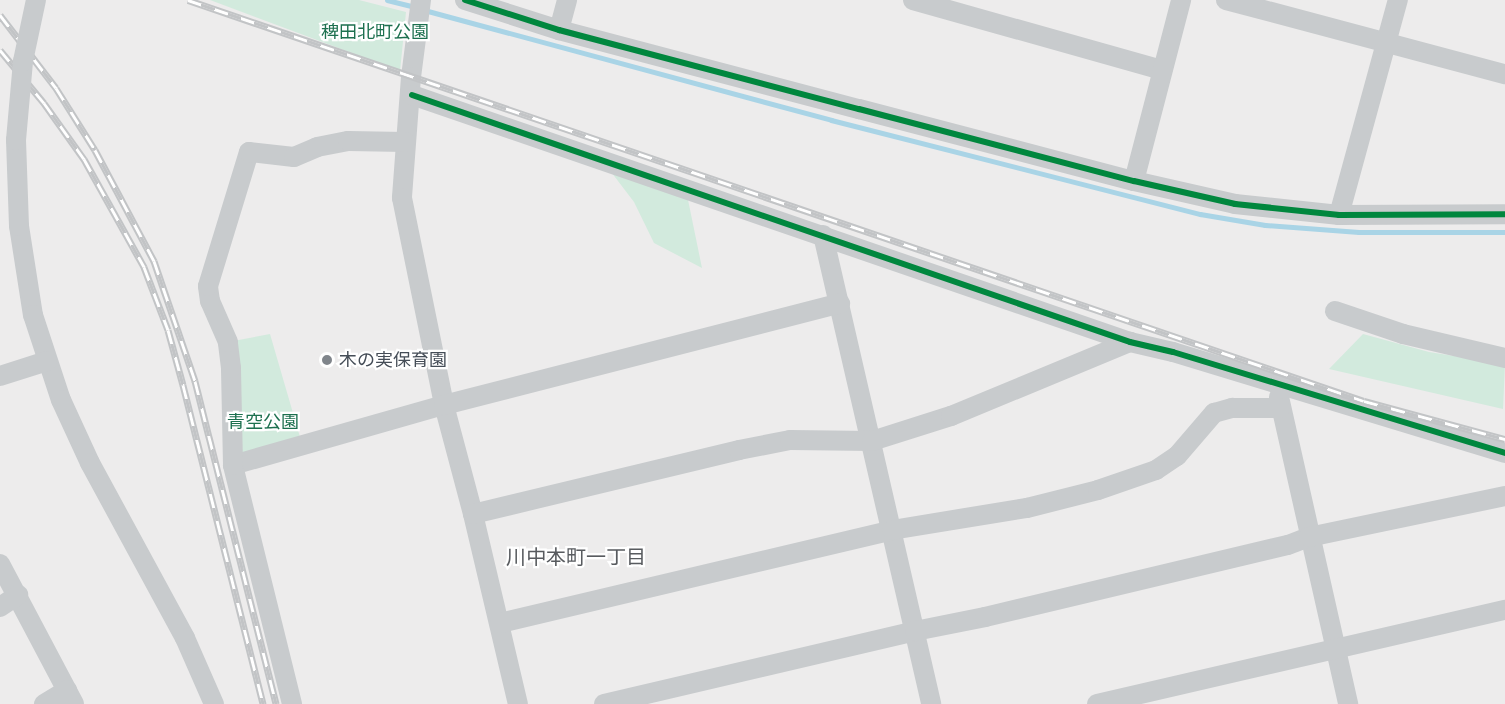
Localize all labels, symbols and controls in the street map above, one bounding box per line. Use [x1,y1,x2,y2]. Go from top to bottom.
park label: 稗田北町公園 [321,21,429,43]
place label: 木の実保育園 [339,349,447,371]
marker: 木の実保育園 [320,353,334,367]
park label: 青空公園 [227,411,299,433]
district label: 川中本町一丁目 [506,544,646,568]

